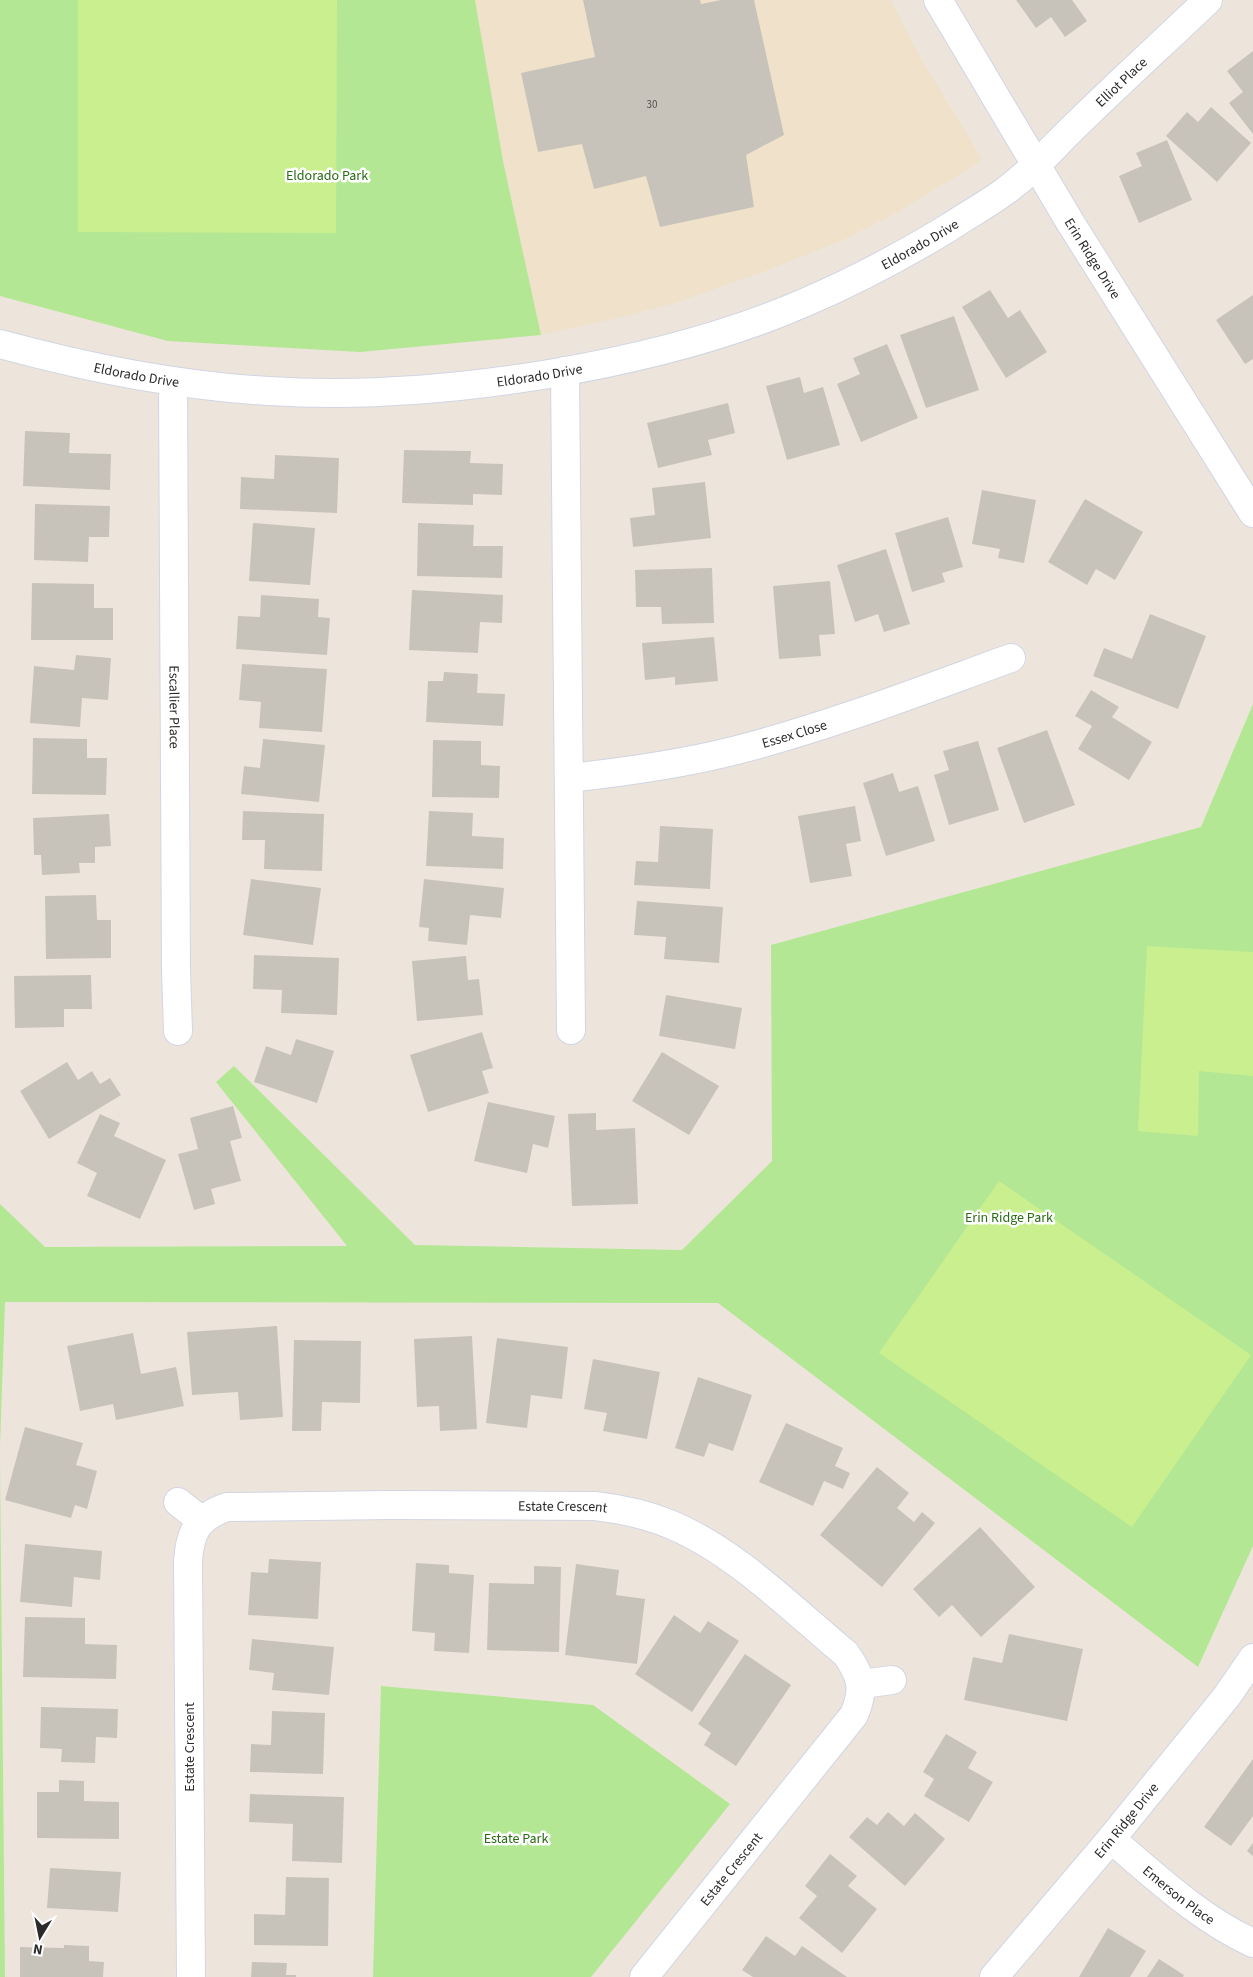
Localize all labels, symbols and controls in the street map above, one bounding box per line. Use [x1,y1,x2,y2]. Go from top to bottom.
street label: Elliot Place [1091,53,1152,112]
house number: 30 [647,97,657,112]
park label: Eldorado Park [286,166,368,186]
street label: Erin Ridge Drive [1059,214,1125,303]
street label: Eldorado Drive [878,215,963,275]
street label: Eldorado Drive [92,358,180,393]
street label: Eldorado Drive [495,359,584,393]
street label: Escallier Place [163,665,184,749]
street label: Essex Close [760,715,830,754]
park label: Erin Ridge Park [965,1208,1053,1228]
street label: Estate Crescent [518,1497,609,1519]
street label: Estate Crescent [180,1702,200,1792]
street label: Erin Ridge Drive [1090,1779,1164,1863]
street label: Estate Crescent [696,1828,768,1911]
park label: Estate Park [484,1829,548,1849]
street label: Emerson Place [1138,1861,1218,1930]
north arrow [15,1912,65,1962]
text: N [32,1938,44,1959]

